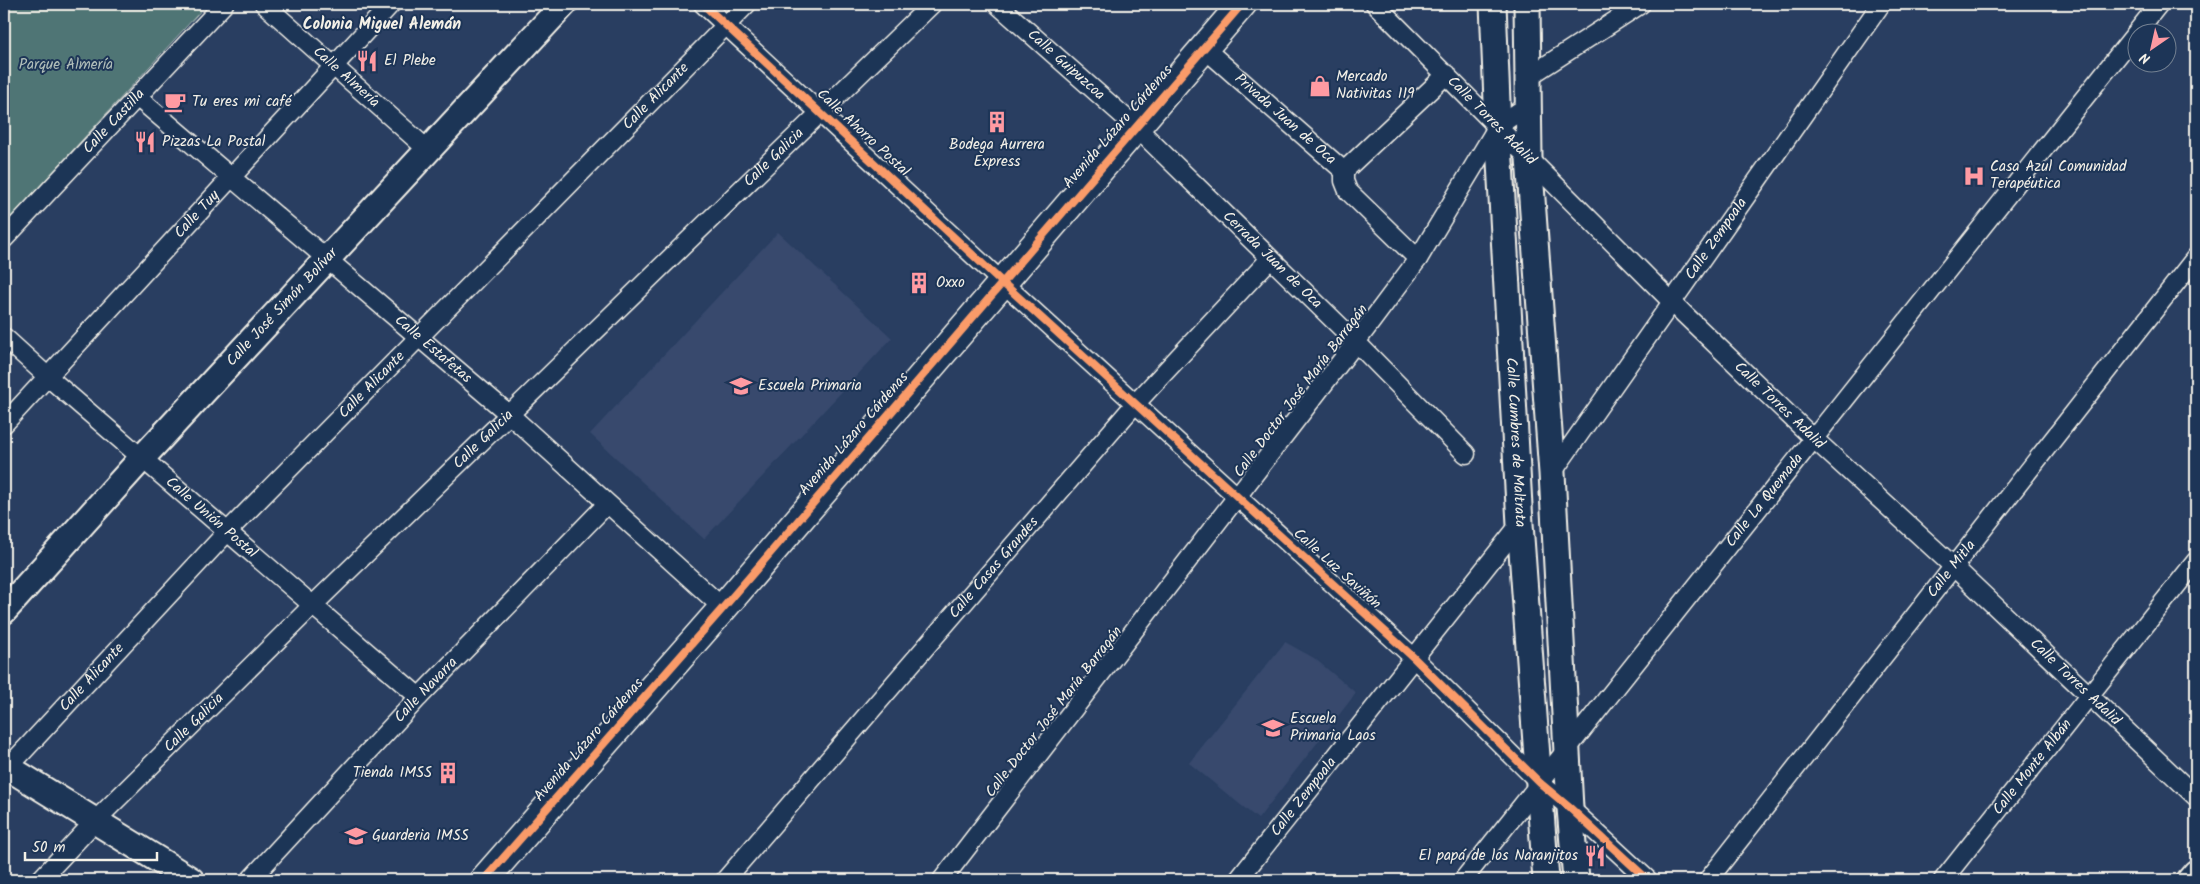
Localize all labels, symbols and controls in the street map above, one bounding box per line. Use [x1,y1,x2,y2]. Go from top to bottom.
district label: Colonia Miguel Alemán [303,12,461,37]
north arrow [2128,22,2178,72]
street label: Calle Guipuzcoa [1021,24,1110,106]
street label: Calle Almería [307,40,385,114]
text: N [2135,46,2155,70]
restaurant icon: El Plebe [354,48,380,74]
place label: El Plebe [384,49,436,73]
park label: Parque Almería [19,53,113,77]
street label: Calle Alicante [617,57,695,136]
street label: Avenida Lázaro Cárdenas [1057,59,1179,194]
place label: Mercado Nativitas 119 [1336,65,1415,106]
street label: Privada Juan de Oca [1229,68,1342,171]
street label: Calle Torres Adalid [1441,70,1542,172]
shop icon: Mercado Nativitas 119 [1307,73,1333,99]
street label: Calle Castilla [77,83,151,160]
street label: Calle Ahorro Postal [811,83,916,183]
cafe icon: Tu eres mi café [162,89,188,115]
place label: Tu eres mi café [192,90,293,114]
building icon: Bodega Aurrera Express [984,109,1010,135]
street label: Calle Galicia [738,122,810,193]
restaurant icon: Pizzas La Postal [132,129,158,155]
place label: Pizzas La Postal [162,130,266,154]
place label: Bodega Aurrera Express [949,133,1045,174]
place label: Casa Azul Comunidad Terapéutica [1990,155,2127,196]
hospital icon: Casa Azul Comunidad Terapéutica [1961,163,1987,189]
street label: Calle Tuy [168,184,226,244]
street label: Calle Zempoala [1679,193,1754,285]
street label: Cerrada Juan de Oca [1217,205,1328,315]
street label: Calle José Simón Bolívar [221,241,345,372]
building icon: Oxxo [906,270,932,296]
place label: Oxxo [936,271,965,295]
street label: Calle Doctor José María Barragán [1228,299,1374,483]
street label: Calle Estafetas [389,309,478,390]
street label: Calle Alicante [333,345,411,424]
street label: Calle Torres Adalid [1728,356,1831,456]
street label: Calle Cumbres de Maltrata [1499,357,1532,528]
street label: Avenida Lázaro Cárdenas [793,366,915,501]
school or university icon: Escuela Primaria [728,373,754,399]
place label: Escuela Primaria [758,374,862,398]
street label: Calle Galicia [447,404,519,475]
street label: Calle La Quemada [1720,448,1810,553]
street label: Calle Unión Postal [160,471,263,565]
street label: Calle Casas Grandes [943,511,1045,624]
street label: Calle Luz Saviñón [1287,523,1387,615]
street label: Calle Mitla [1921,535,1982,603]
street label: Calle Doctor José María Barragán [979,621,1129,803]
street label: Calle Torres Adalid [2024,633,2127,732]
street label: Calle Alicante [53,637,130,718]
street label: Calle Navarra [388,652,464,729]
street label: Avenida Lázaro Cárdenas [528,672,650,807]
street label: Calle Galicia [158,687,230,759]
place label: Escuela Primaria Laos [1290,707,1376,748]
street label: Calle Monte Albán [1987,714,2078,821]
school or university icon: Escuela Primaria Laos [1260,715,1286,741]
street label: Calle Zempoala [1265,752,1343,842]
building icon: Tienda IMSS [435,760,461,786]
place label: Tienda IMSS [353,761,432,785]
school or university icon: Guarderia IMSS [343,823,369,849]
place label: Guarderia IMSS [372,824,469,848]
scale bar [25,829,158,861]
text: 50 m [32,836,66,860]
restaurant icon: El papá de los Naranjitos [1582,843,1608,869]
place label: El papá de los Naranjitos [1418,844,1579,868]

